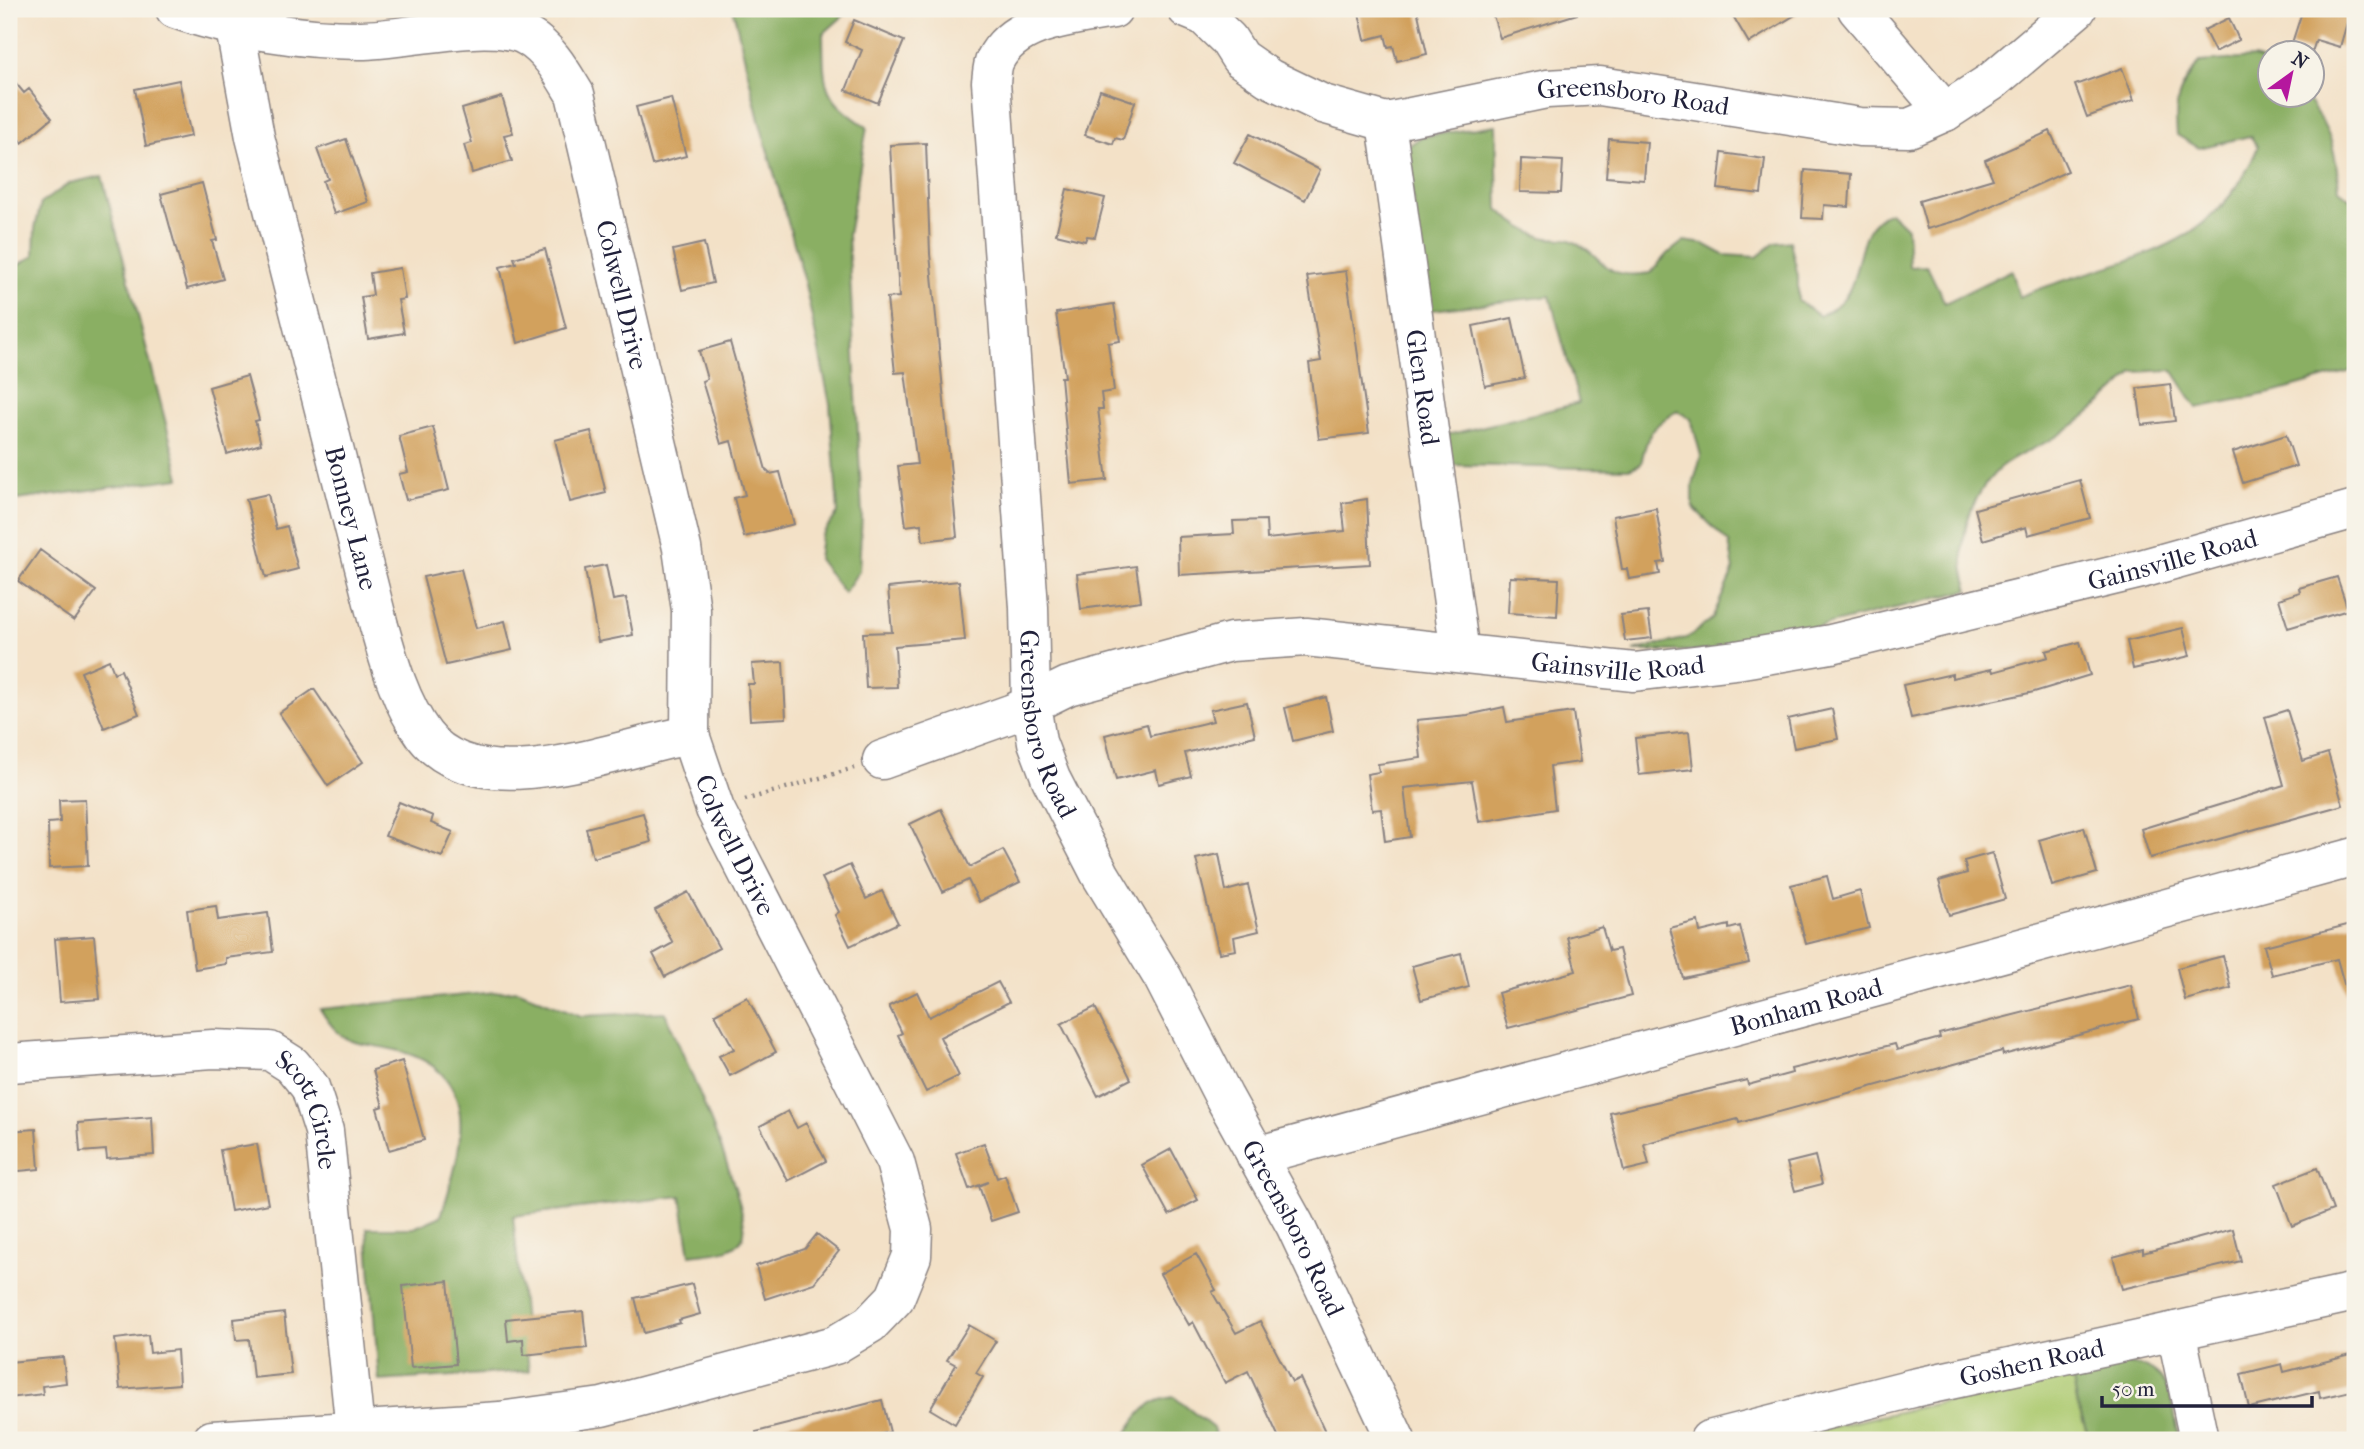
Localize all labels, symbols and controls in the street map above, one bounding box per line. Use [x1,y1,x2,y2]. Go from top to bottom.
north arrow [2256,38,2326,108]
text: N [2288,47,2312,74]
street label: Greensboro Road [1534,70,1732,122]
street label: Colwell Drive [590,217,655,373]
street label: Glen Road [1400,327,1447,448]
street label: Bonney Lane [318,443,385,593]
street label: Gainsville Road [2085,522,2261,597]
street label: Greensboro Road [1014,629,1084,824]
street label: Gainsville Road [1530,646,1707,688]
street label: Colwell Drive [689,771,782,921]
street label: Bonham Road [1726,971,1887,1042]
street label: Scott Circle [270,1043,343,1171]
street label: Greensboro Road [1235,1134,1351,1322]
street label: Goshen Road [1957,1331,2108,1393]
scale bar [2102,1365,2312,1409]
text: 50 m [2112,1377,2155,1401]

